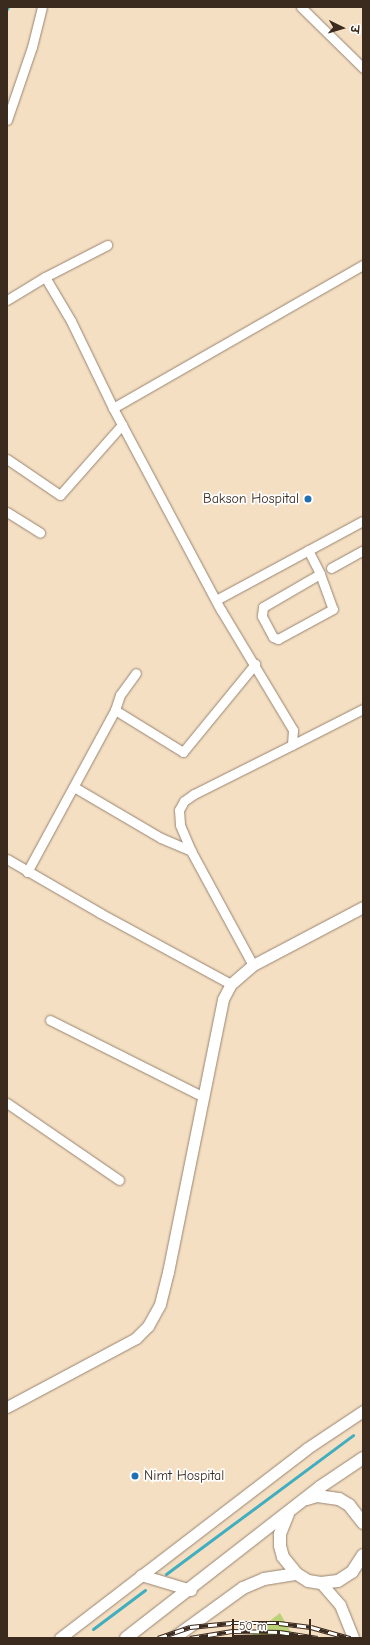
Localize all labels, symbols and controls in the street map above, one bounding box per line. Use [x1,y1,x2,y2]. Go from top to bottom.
north arrow [322,8,362,48]
text: उ [348,25,361,33]
place label: Bakson Hospital [203,491,299,507]
marker: Bakson Hospital [302,493,314,505]
place label: Nimt Hospital [144,1468,224,1484]
marker: Nimt Hospital [129,1470,141,1482]
scale bar [234,1611,313,1637]
text: 50 m [239,1619,267,1633]

